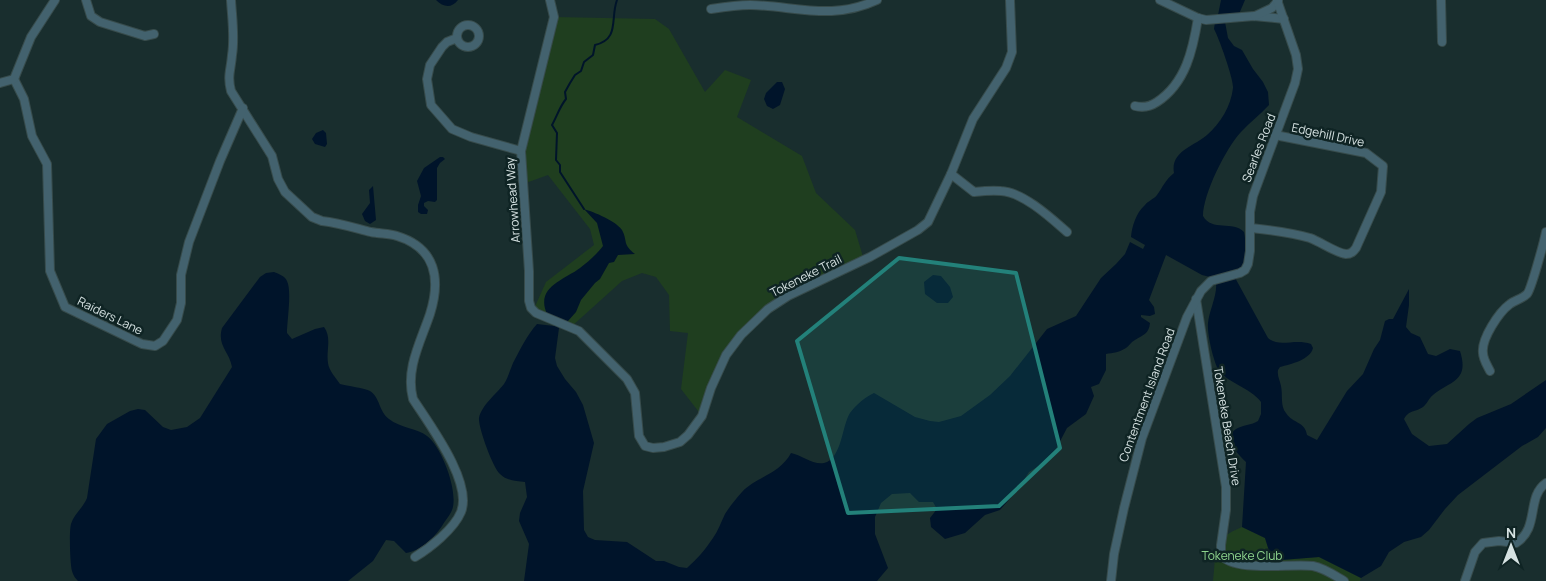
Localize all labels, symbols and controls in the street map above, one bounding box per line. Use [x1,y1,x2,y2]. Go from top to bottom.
street label: Searles Road [1238,111,1279,185]
street label: Edgehill Drive [1290,118,1366,151]
street label: Arrowhead Way [501,156,524,243]
street label: Tokeneke Trail [767,250,844,301]
street label: Raiders Lane [75,292,146,339]
street label: Contentment Island Road [1114,326,1179,464]
street label: Tokeneke Beach Drive [1210,365,1245,487]
north arrow [1486,521,1536,571]
text: N [1506,523,1516,542]
park label: Tokeneke Club [1202,547,1282,564]

